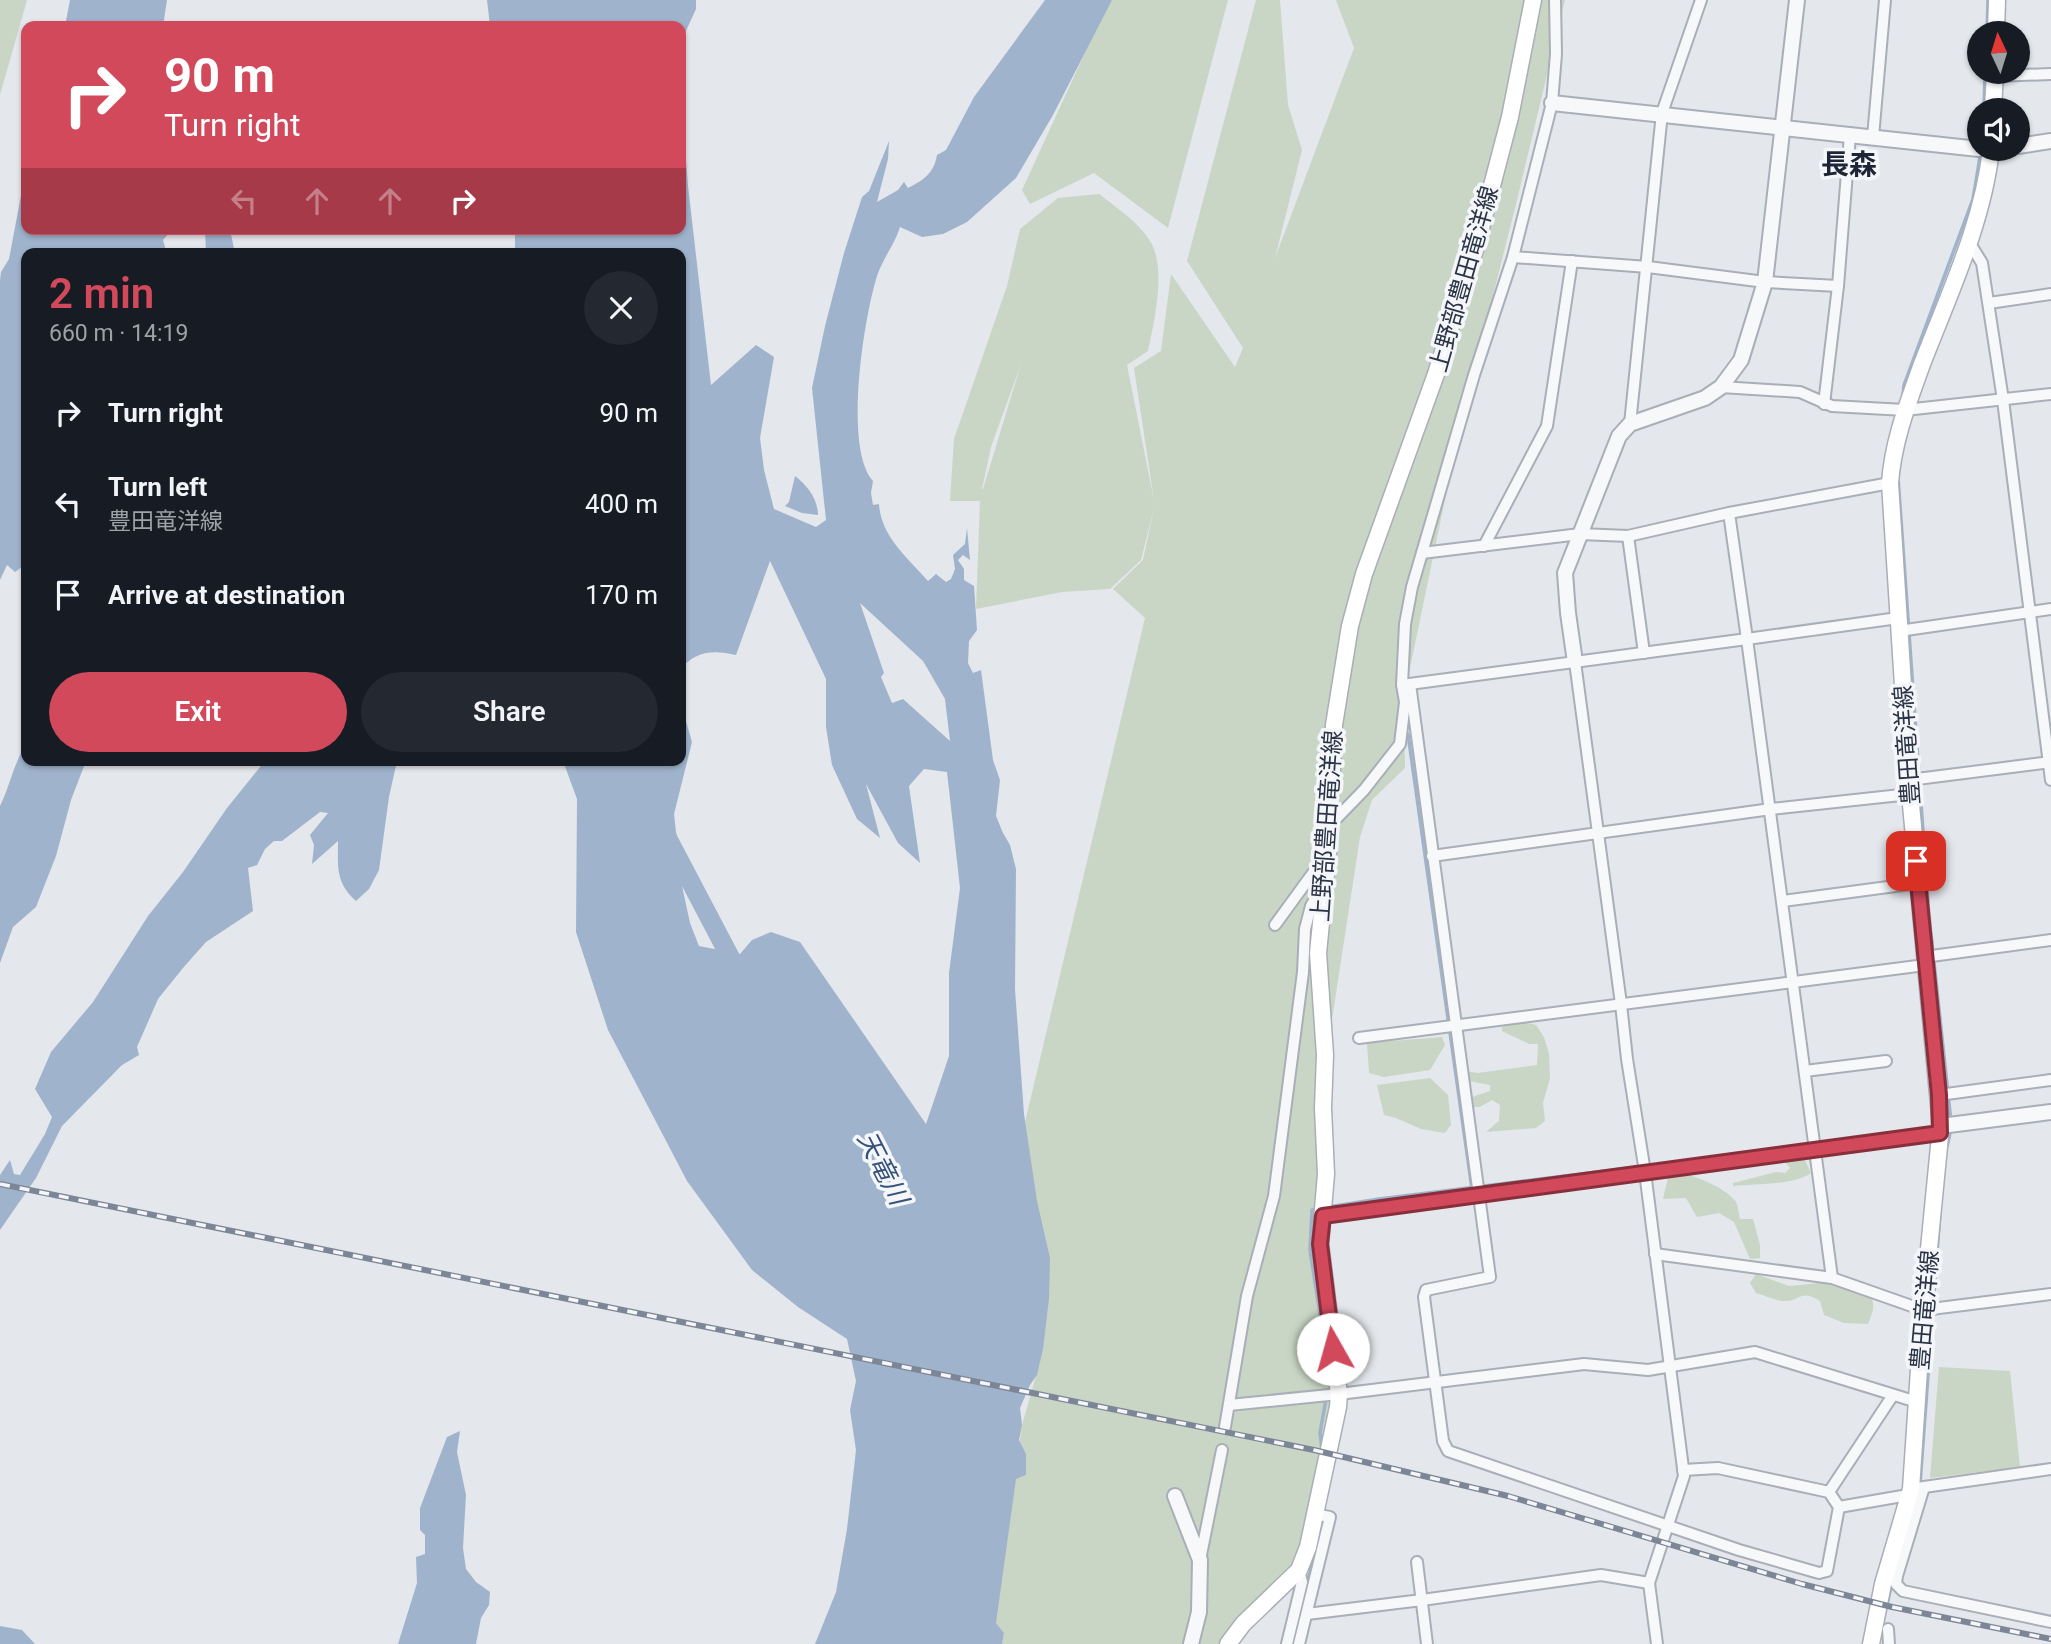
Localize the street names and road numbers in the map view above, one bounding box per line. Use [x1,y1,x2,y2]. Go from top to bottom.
street label: 上野部豊田竜洋線 [1424,183,1504,375]
street label: 豊田竜洋線 [1889,684,1925,806]
street label: 上野部豊田竜洋線 [1306,729,1348,923]
street label: 豊田竜洋線 [1906,1249,1944,1371]

